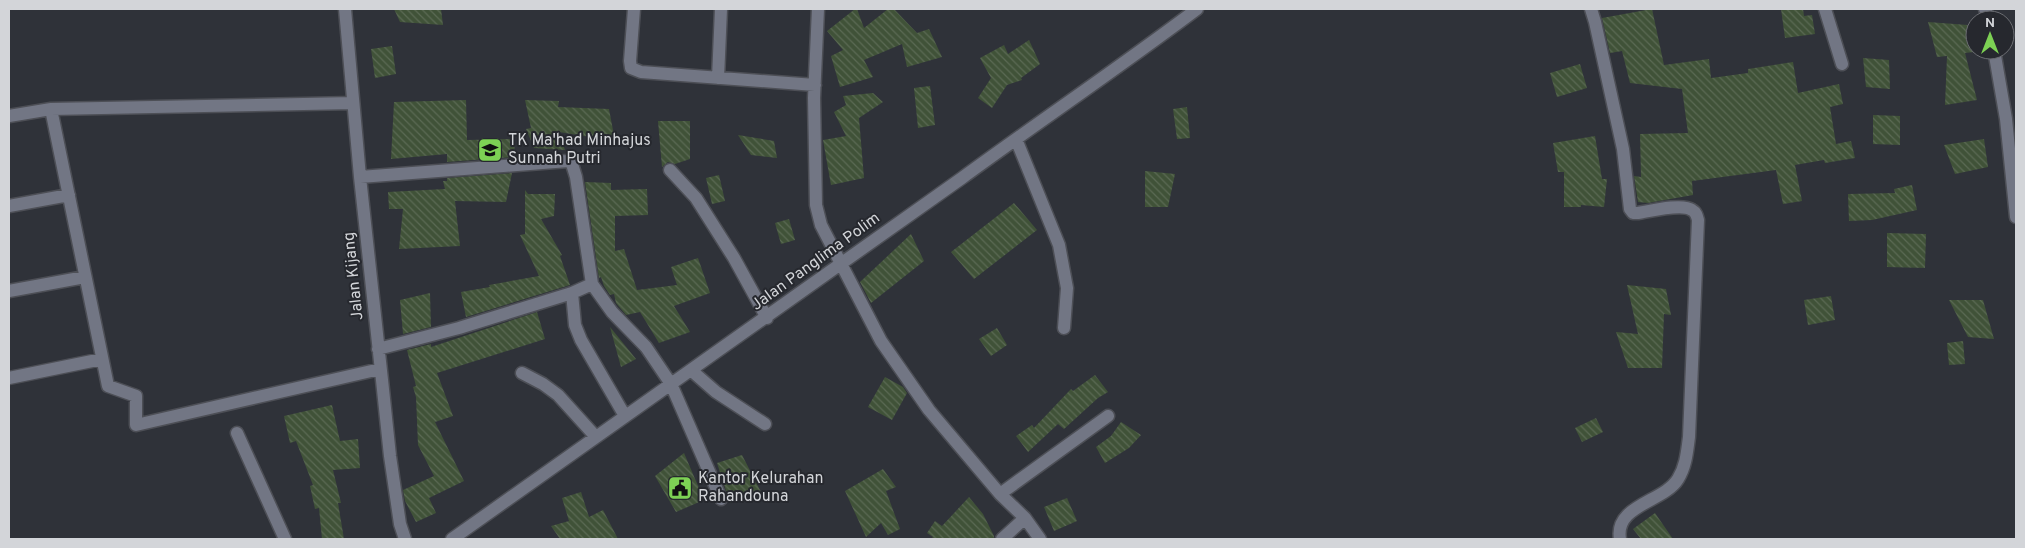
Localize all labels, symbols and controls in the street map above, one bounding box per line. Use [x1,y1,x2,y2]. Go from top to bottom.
north arrow [1965,10,2015,60]
text: N [1985,15,1995,32]
place label: TK Ma'had Minhajus Sunnah Putri [508,131,651,169]
school or university icon: TK Ma'had Minhajus Sunnah Putri [477,137,503,163]
street label: Jalan Panglima Polim [748,209,884,315]
street label: Jalan Kijang [339,231,369,321]
place label: Kantor Kelurahan Rahandouna [698,469,824,507]
public building icon: Kantor Kelurahan Rahandouna [667,475,693,501]

